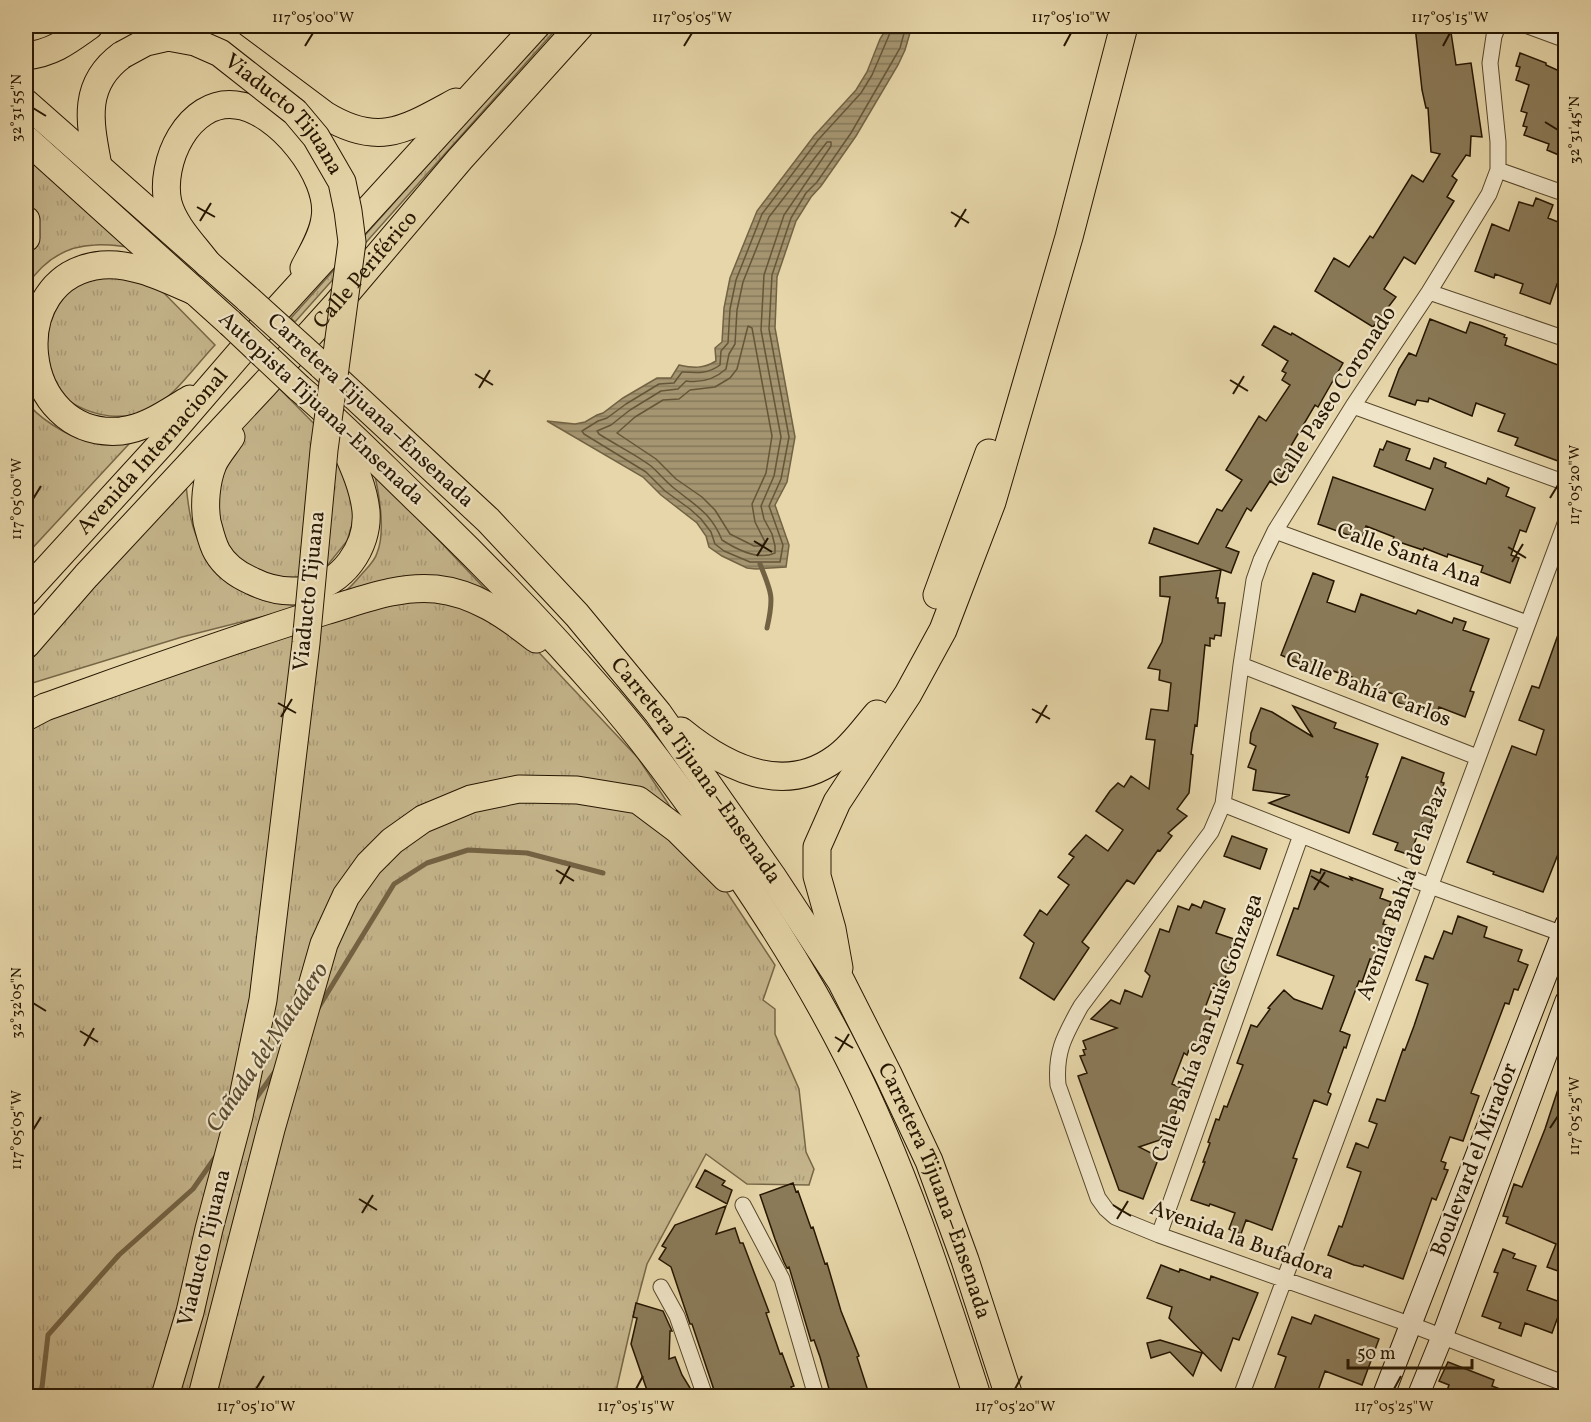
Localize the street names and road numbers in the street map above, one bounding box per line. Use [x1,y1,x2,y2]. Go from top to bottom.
street label: Viaducto Tijuana [217,46,350,181]
street label: Calle Periférico [306,204,425,336]
street label: Calle Paseo Coronado [1265,300,1405,492]
street label: Autopista Tijuana-Ensenada [211,305,431,513]
street label: Carretera Tijuana–Ensenada [259,306,481,516]
street label: Avenida Internacional [70,361,236,542]
street label: Viaducto Tijuana [286,509,334,673]
street label: Calle Santa Ana [1332,515,1486,597]
street label: Calle Bahía Carlos [1281,644,1455,736]
street label: Carretera Tijuana–Ensenada [603,651,789,890]
street label: Avenida Bahía de la Paz [1350,781,1456,1005]
street label: Calle Bahía San Luis Gonzaga [1145,889,1271,1167]
street label: Carretera Tijuana–Ensenada [869,1057,999,1323]
street label: Boulevard el Mirador [1424,1059,1526,1261]
street label: Viaducto Tijuana [170,1166,240,1330]
street label: Avenida la Bufadora [1145,1193,1339,1289]

